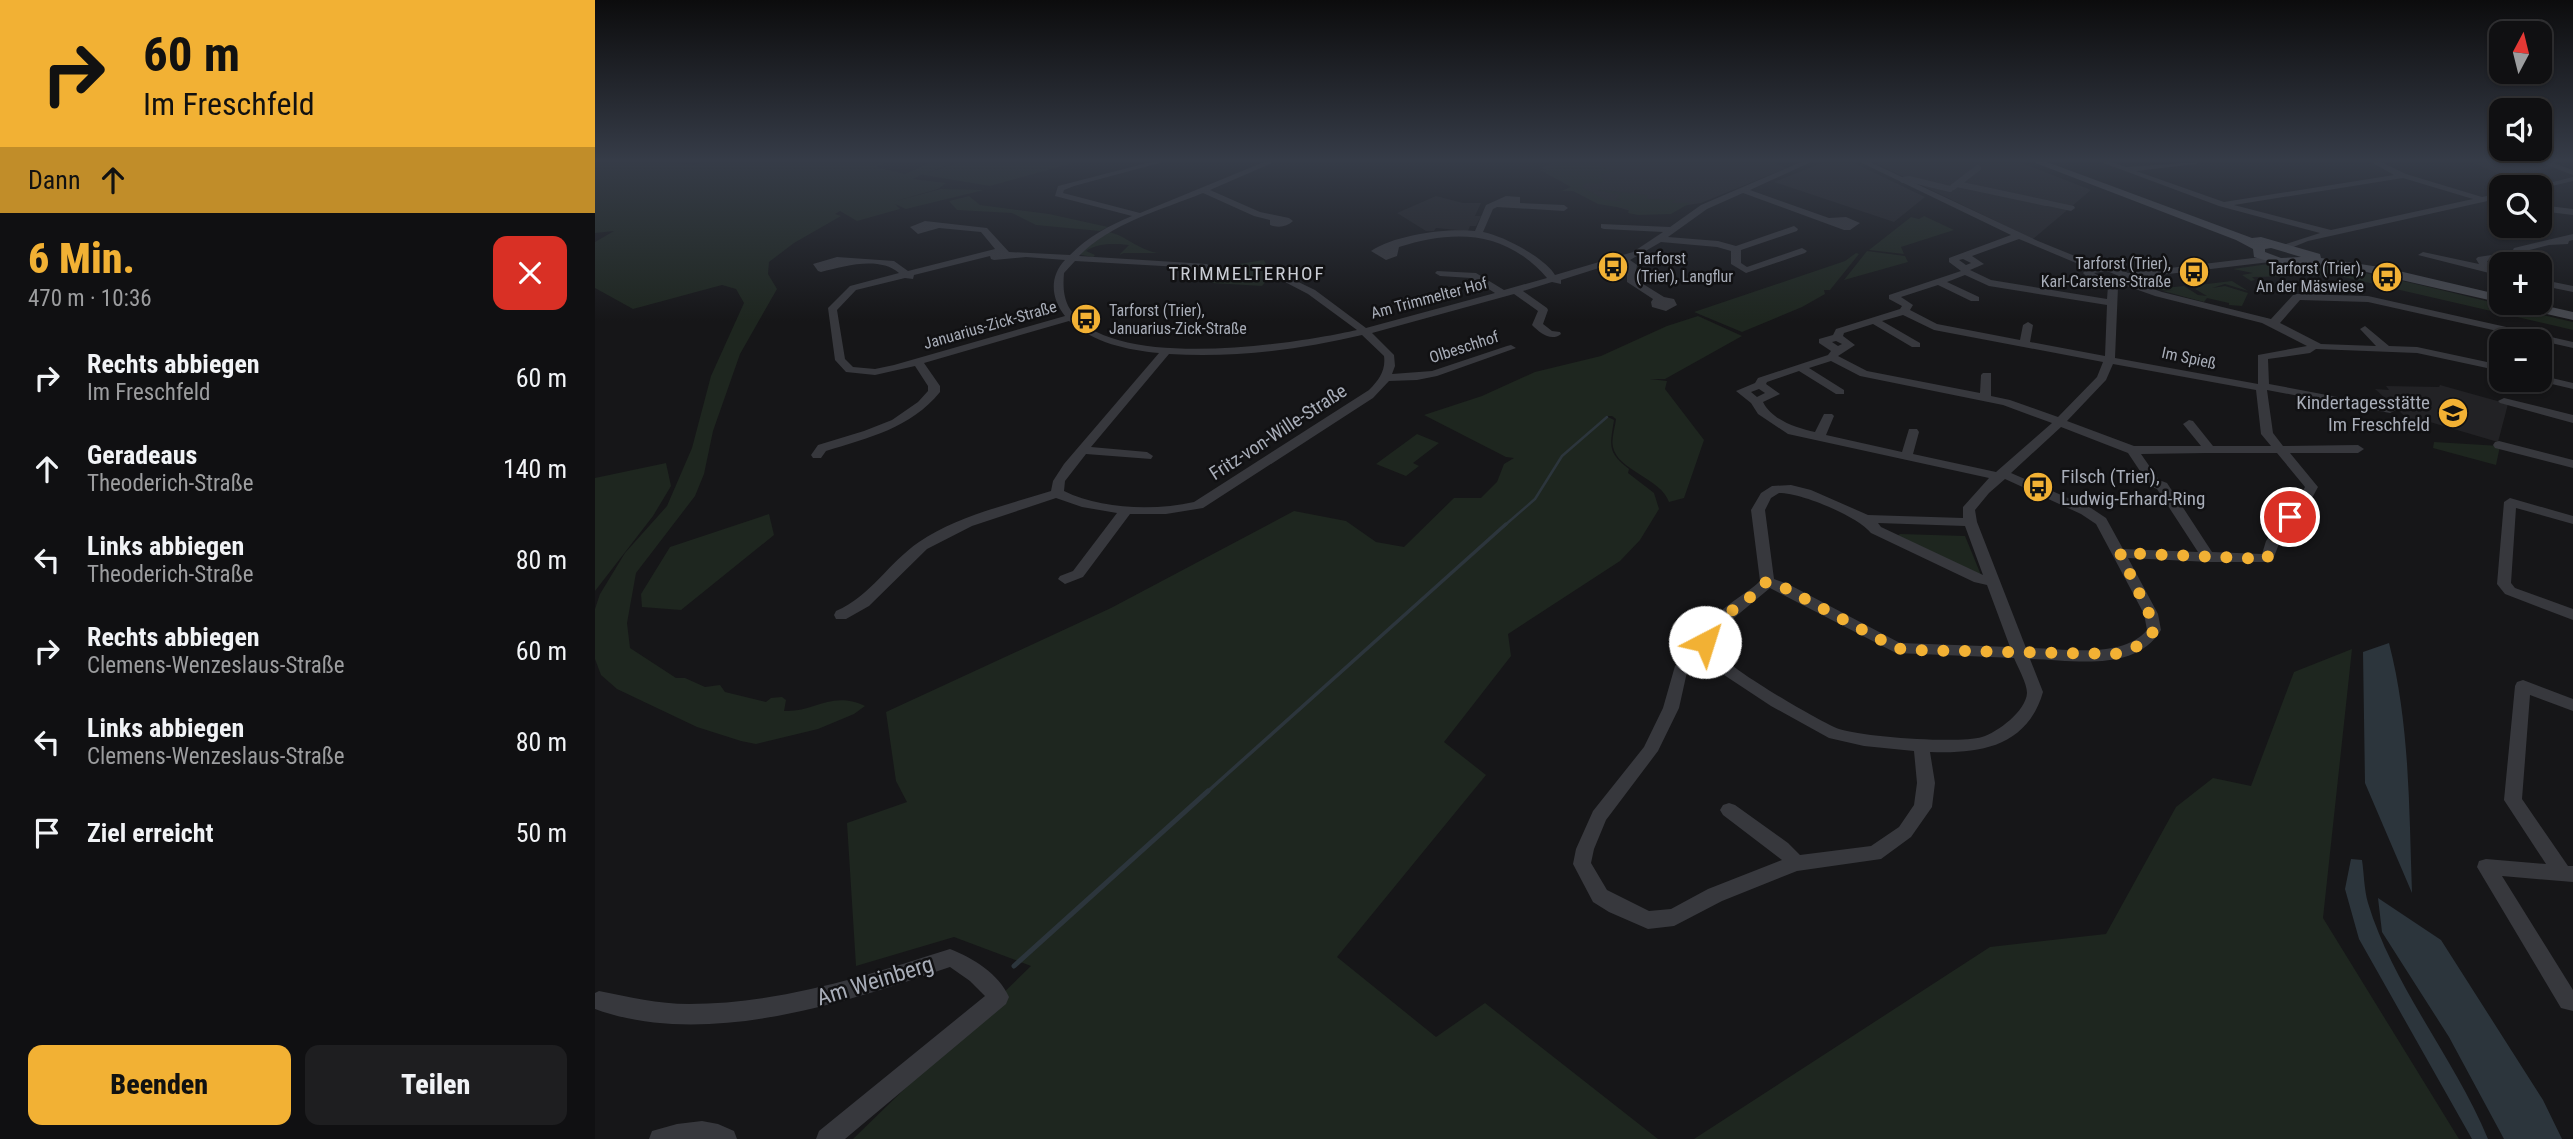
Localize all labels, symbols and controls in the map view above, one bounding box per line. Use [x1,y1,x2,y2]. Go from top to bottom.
north arrow [2489,21,2551,84]
map controls [2489,21,2552,392]
text: 60 m [143,26,240,83]
icon: right [28,28,119,119]
text: Im Freschfeld [143,85,315,123]
button: sound [2489,98,2552,161]
icon: ahead [94,161,132,199]
text: Dann [28,165,80,195]
button: search [2489,175,2552,238]
text: 6 Min. [28,234,135,283]
button: close [493,236,567,310]
place label: Tarforst (Trier), Langflur [1636,249,1733,286]
bus stop icon: Tarforst (Trier), Langflur [1596,250,1630,284]
button: + [2489,252,2552,315]
place label: Tarforst (Trier), Karl-Carstens-Straße [2041,254,2171,291]
bus stop icon: Tarforst (Trier), Karl-Carstens-Straße [2177,255,2211,289]
place label: Tarforst (Trier), An der Mäswiese [2256,259,2364,296]
bus stop icon: Tarforst (Trier), An der Mäswiese [2370,260,2404,294]
district label: TRIMMELTERHOF [1168,262,1326,285]
street label: Am Trimmelter Hof [1369,273,1489,323]
text: 470 m · 10:36 [28,285,152,312]
street label: Januarius-Zick-Straße [921,297,1059,353]
place label: Tarforst (Trier), Januarius-Zick-Straße [1109,301,1247,338]
bus stop icon: Tarforst (Trier), Januarius-Zick-Straße [1069,302,1103,336]
street label: Olbeschhof [1427,327,1501,367]
button: − [2489,329,2552,392]
street label: Im Spieß [2160,343,2218,373]
text: Rechts abbiegen [87,349,260,379]
icon: right [28,359,66,397]
text: 60 m [516,363,567,393]
text: Im Freschfeld [87,379,210,406]
street label: Fritz-von-Wille-Straße [1205,379,1351,485]
place label: Kindertagesstätte Im Freschfeld [2296,391,2430,436]
school or university icon: Kindertagesstätte Im Freschfeld [2436,396,2470,430]
text: Geradeaus [87,440,197,470]
icon: ahead [28,450,66,488]
text: 140 m [503,454,567,484]
place label: Filsch (Trier), Ludwig-Erhard-Ring [2061,465,2205,510]
text: Theoderich-Straße [87,470,253,497]
bus stop icon: Filsch (Trier), Ludwig-Erhard-Ring [2021,470,2055,504]
pin [2260,487,2320,547]
icon: arrive [2271,498,2309,536]
text: Links abbiegen [87,531,244,561]
icon: left [28,541,66,579]
text: 80 m [516,545,567,575]
text: Theoderich-Straße [87,561,253,588]
position arrow [1668,605,1742,679]
text: Rechts abbiegen [87,622,260,652]
icon: right [28,632,66,670]
text: 60 m [516,636,567,666]
text: Clemens-Wenzeslaus-Straße [87,652,345,679]
text: Links abbiegen [87,713,244,743]
icon: left [28,723,66,761]
text: 80 m [516,727,567,757]
text: Clemens-Wenzeslaus-Straße [87,743,345,770]
icon: arrive [28,814,66,852]
text: Ziel erreicht [87,818,213,848]
text: 50 m [516,818,567,848]
street label: Am Weinberg [813,950,937,1012]
button: Beenden [28,1045,291,1125]
button: Teilen [305,1045,567,1125]

